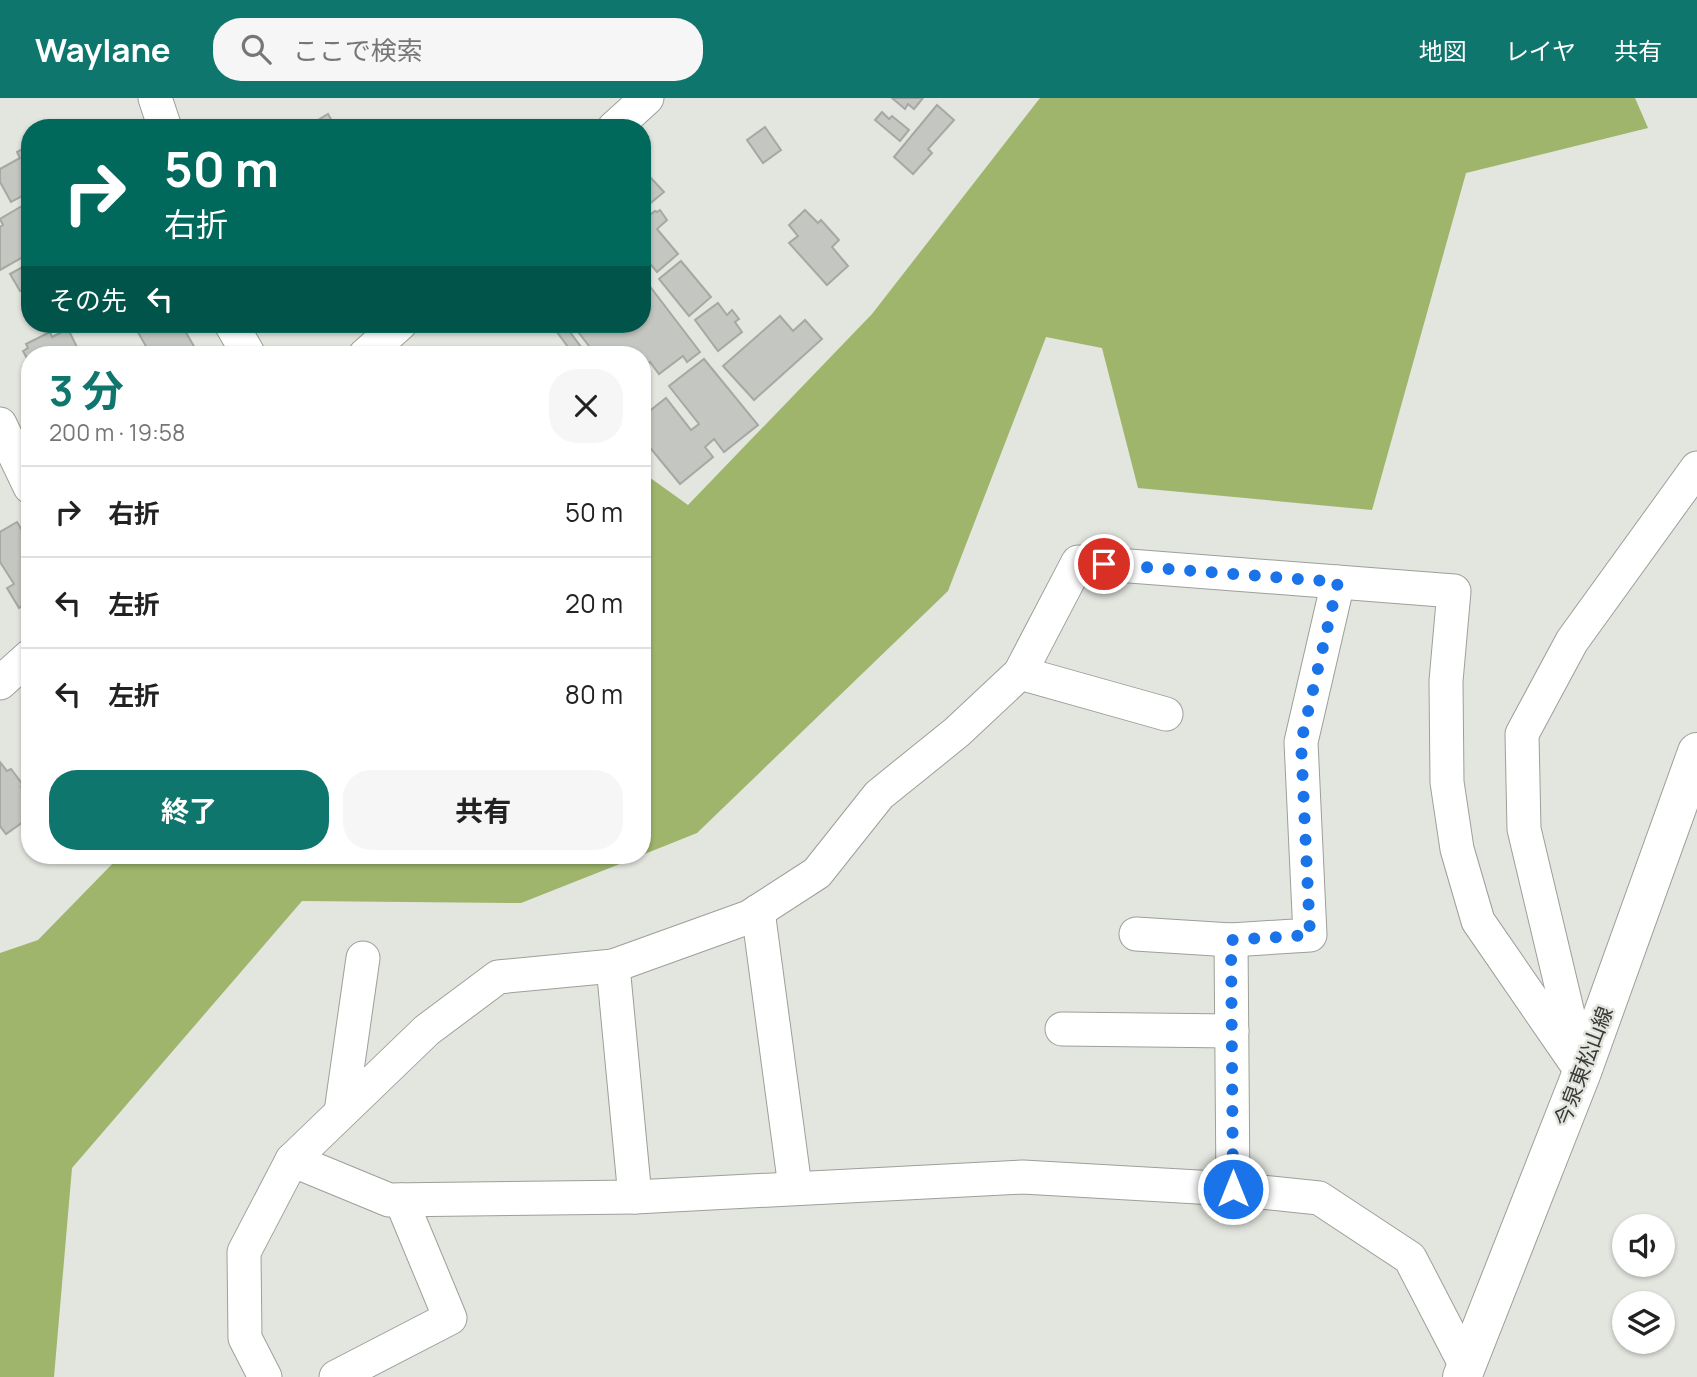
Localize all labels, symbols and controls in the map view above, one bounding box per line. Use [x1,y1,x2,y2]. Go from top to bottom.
search box [213,18,703,81]
text: Waylane [35,27,171,72]
icon: search [237,30,275,68]
text: ここで検索 [293,32,423,68]
text: 地図 [1419,34,1467,67]
text: レイヤ [1505,34,1576,67]
text: 共有 [1614,34,1662,67]
text: 50 m [164,135,279,202]
icon: right [49,147,140,238]
text: 右折 [164,202,228,246]
icon: left [141,280,179,318]
text: その先 [49,282,127,318]
text: 3 分 [49,361,124,419]
button: close [549,369,623,443]
text: 200 m · 19:58 [49,416,185,448]
icon: right [49,493,87,531]
text: 50 m [565,494,623,530]
text: 右折 [108,495,160,531]
pin [1074,534,1134,594]
icon: arrive [1085,545,1123,583]
icon: left [49,584,87,622]
text: 20 m [565,585,623,621]
text: 左折 [108,586,160,622]
icon: left [49,675,87,713]
text: 80 m [565,676,623,712]
text: 左折 [108,677,160,713]
button: 終了 [49,770,329,850]
button: 共有 [343,770,623,850]
street label: 今泉東松山線 [1547,1002,1619,1130]
position arrow [1196,1152,1270,1226]
map controls [1612,1214,1675,1354]
button: sound [1612,1214,1675,1277]
button: layers [1612,1291,1675,1354]

